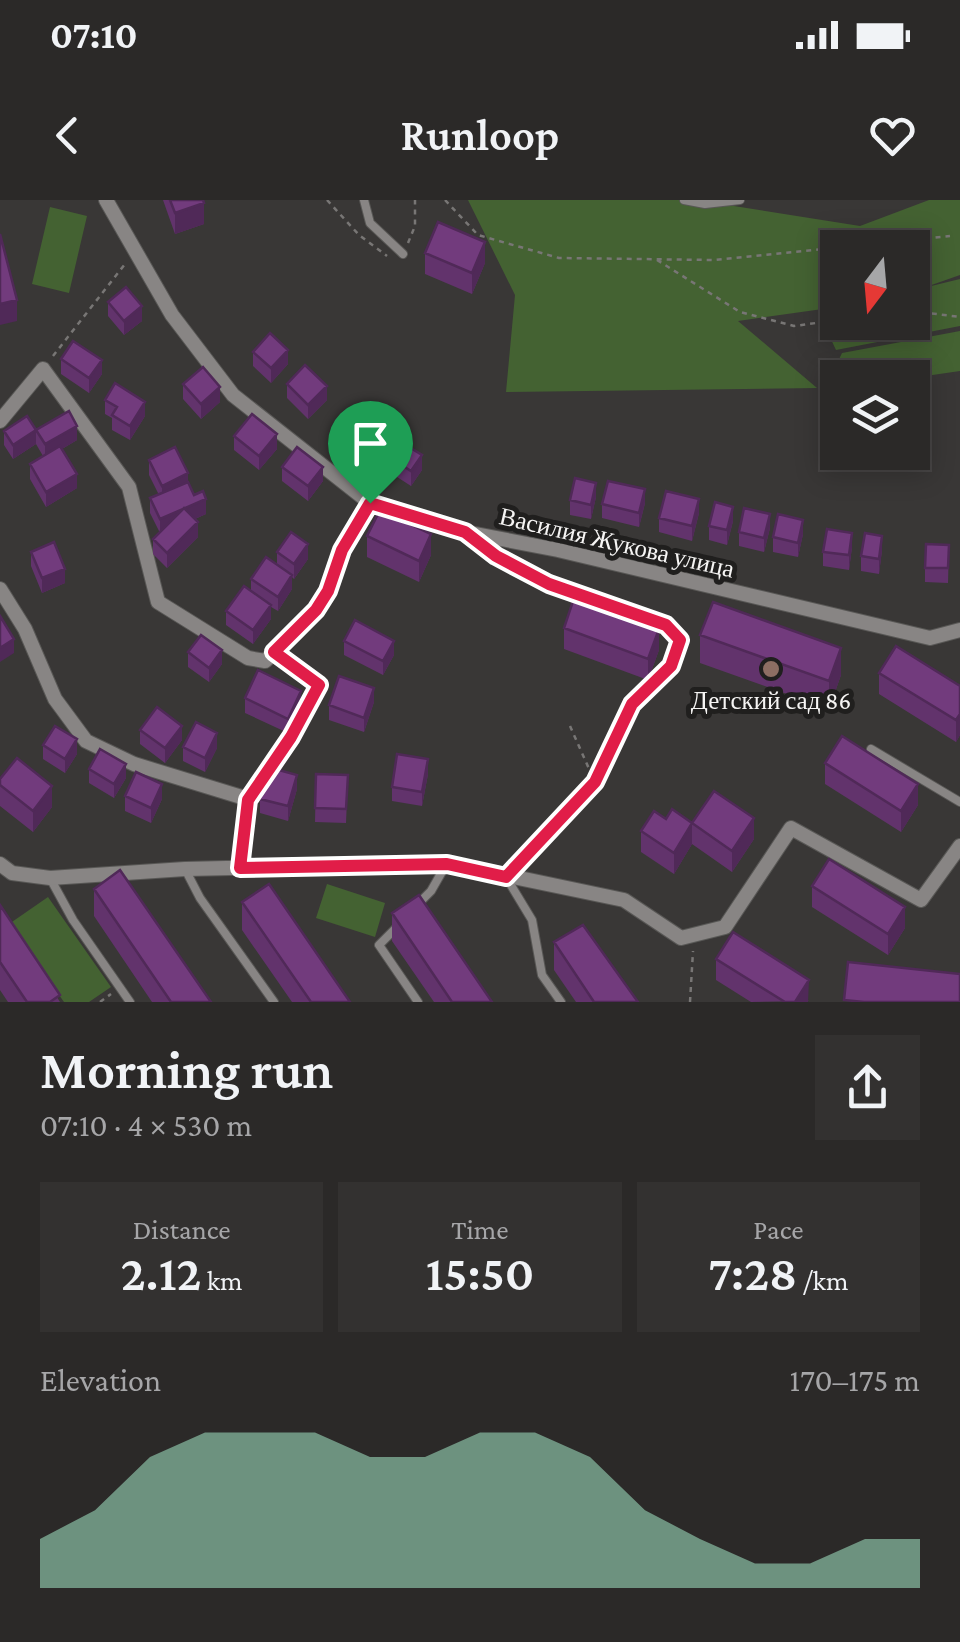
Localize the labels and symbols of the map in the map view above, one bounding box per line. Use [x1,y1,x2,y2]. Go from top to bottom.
north arrow [820,230,930,340]
pin [328,401,413,504]
street label: Василия Жукова улица [497,502,737,583]
marker: Детский сад 86 [760,658,782,680]
place label: Детский сад 86 [691,687,851,714]

